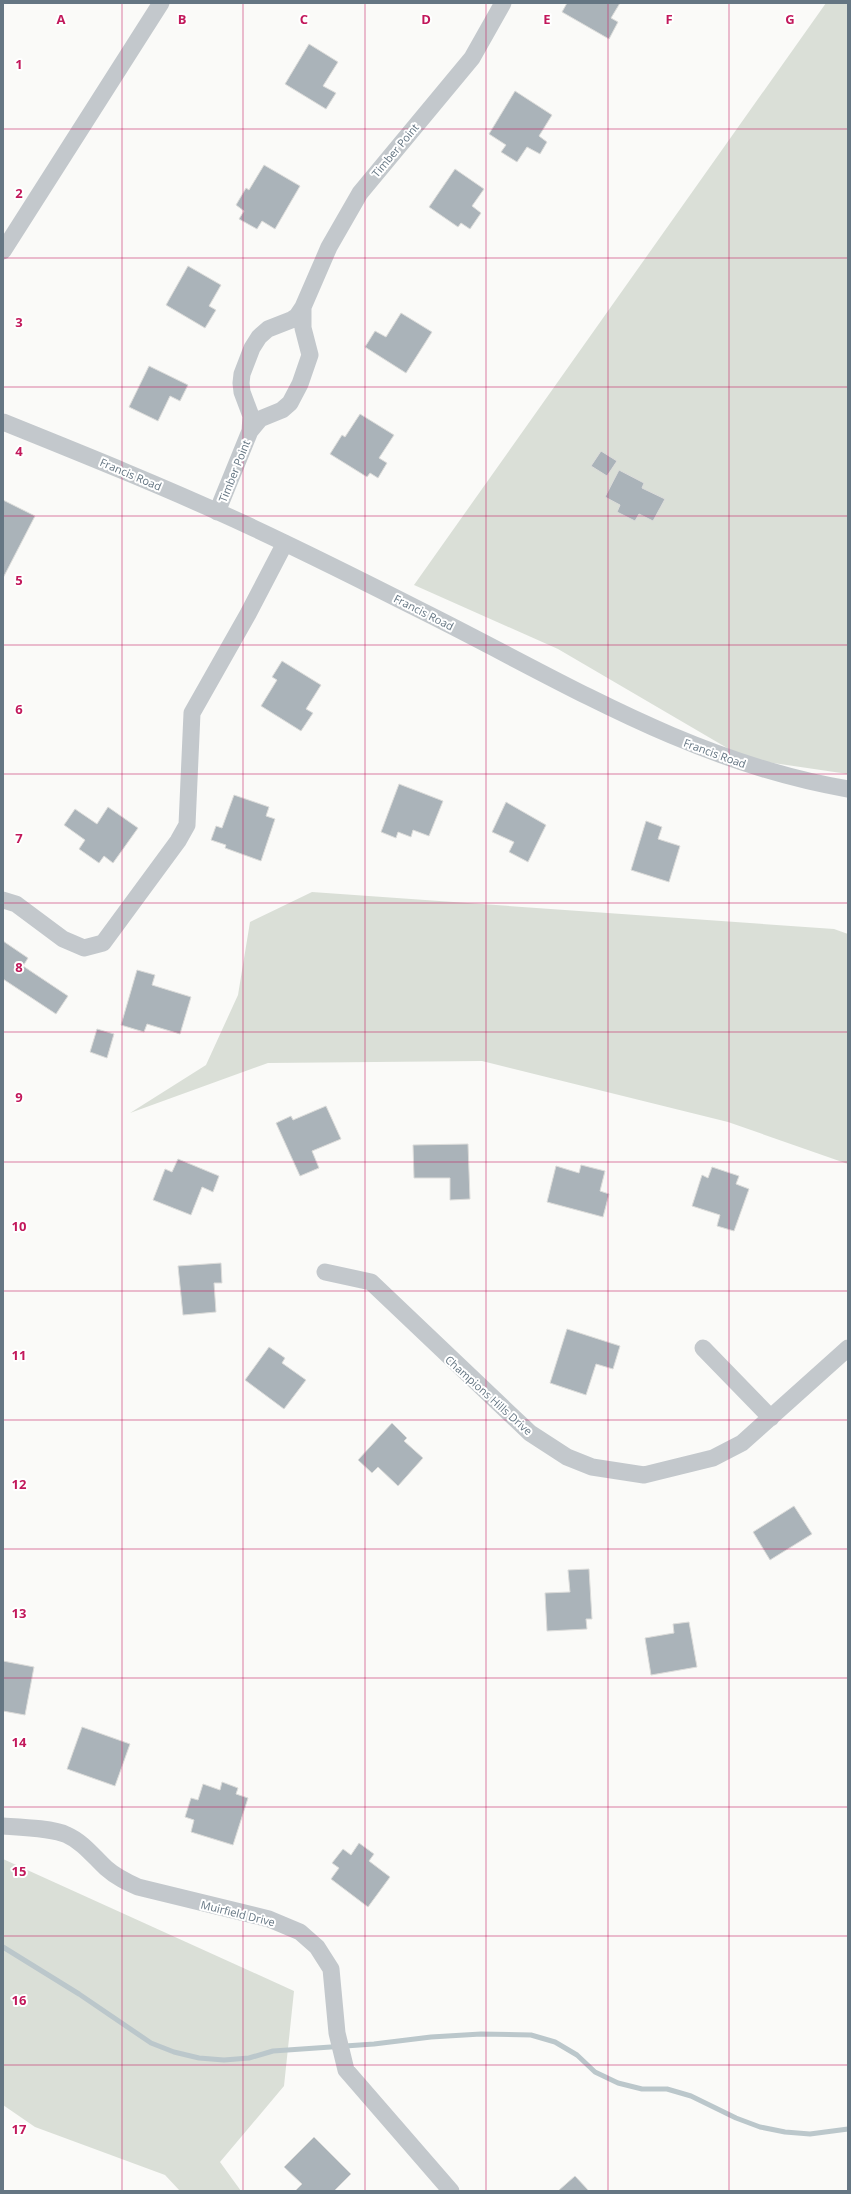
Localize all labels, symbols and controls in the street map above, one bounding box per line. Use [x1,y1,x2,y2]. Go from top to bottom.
text: A [57,10,66,28]
text: B [178,10,187,28]
text: C [300,10,308,28]
text: D [421,10,431,28]
text: E [543,10,551,28]
text: F [665,10,673,28]
text: G [785,10,795,28]
text: 1 [15,55,23,73]
street label: Timber Point [368,120,422,180]
text: 2 [15,184,23,202]
text: 3 [15,313,23,331]
street label: Timber Point [215,438,253,504]
text: 4 [15,442,23,460]
street label: Francis Road [98,454,164,494]
text: 5 [15,571,23,589]
street label: Francis Road [391,590,457,634]
text: 6 [15,700,23,718]
street label: Francis Road [682,735,748,771]
text: 7 [15,829,23,847]
text: 8 [15,958,23,976]
text: 9 [15,1088,23,1106]
text: 10 [12,1217,26,1235]
text: 11 [12,1346,26,1364]
street label: Champions Hills Drive [442,1352,536,1438]
text: 12 [12,1475,27,1493]
text: 13 [12,1604,26,1622]
text: 14 [12,1733,27,1751]
text: 15 [12,1862,26,1880]
street label: Muirfield Drive [199,1897,277,1929]
text: 16 [12,1991,27,2009]
text: 17 [12,2120,27,2138]

